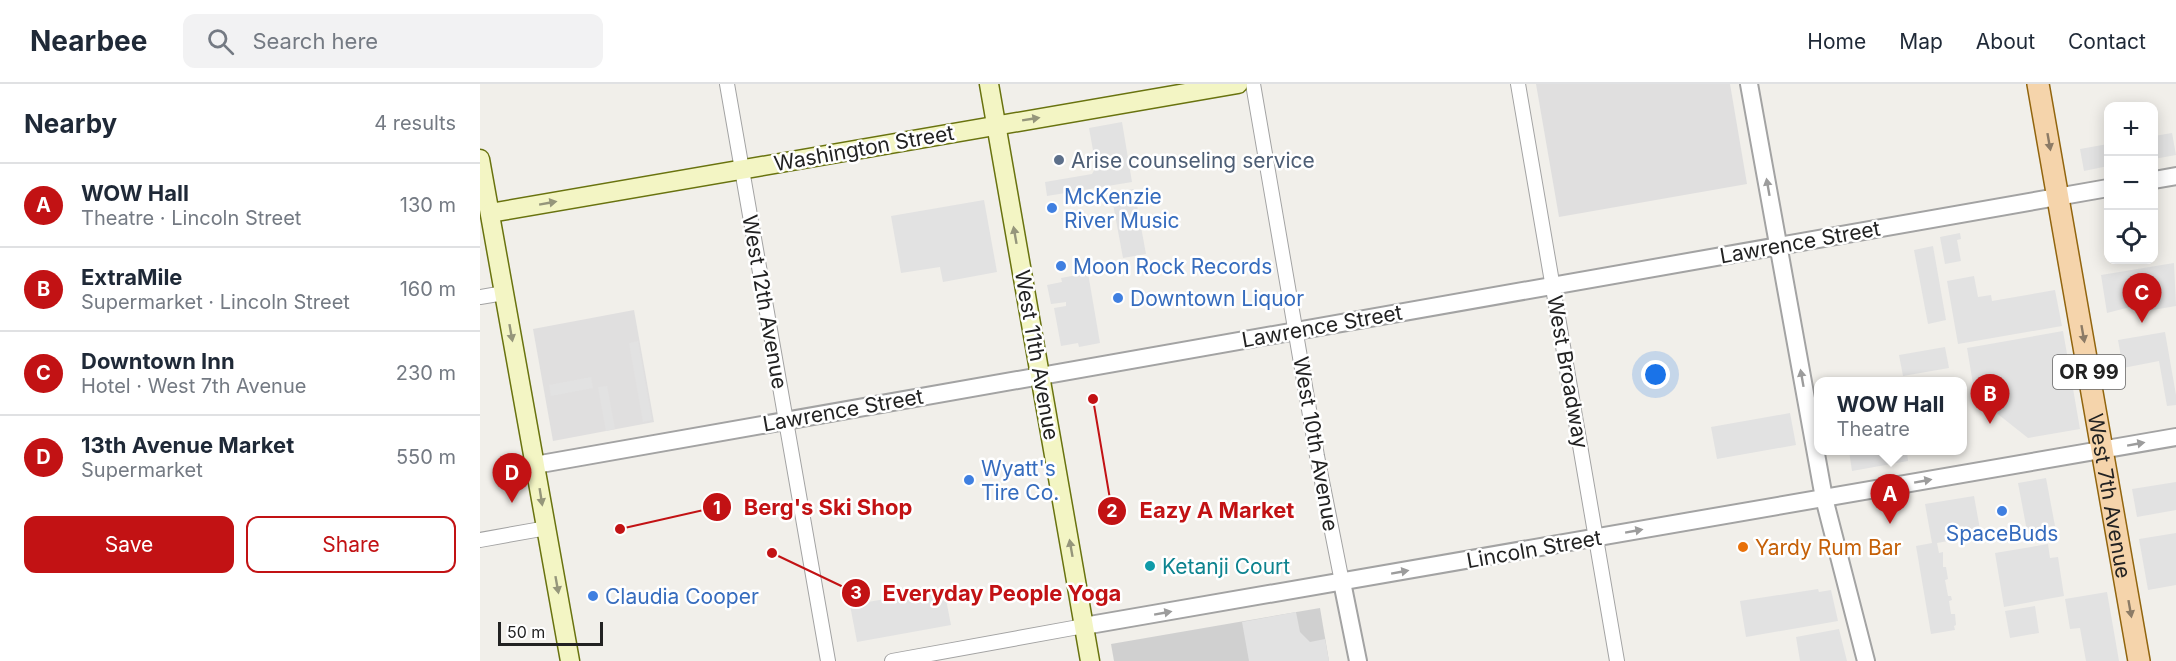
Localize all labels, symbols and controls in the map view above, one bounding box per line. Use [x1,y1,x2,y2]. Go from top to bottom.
search box [183,14,603,68]
text: Nearbee [30,24,147,58]
icon: search [204,25,237,58]
text: Search here [252,28,378,54]
text: Home [1807,29,1866,54]
text: Map [1899,29,1943,54]
text: About [1976,29,2035,54]
text: Contact [2068,29,2146,54]
map controls [2104,102,2158,264]
button: + [2104,102,2158,156]
text: Nearby [24,108,117,139]
text: 4 results [374,111,456,135]
one-way arrow [1022,114,1041,123]
street label: Washington Street [772,120,956,176]
one-way arrow [2045,132,2054,151]
place label: Arise counseling service [1071,148,1315,173]
marker: Arise counseling service [1052,153,1066,167]
button: − [2104,156,2158,210]
one-way arrow [1763,177,1772,196]
text: WOW Hall [81,180,189,206]
place label: McKenzie River Music [1064,184,1180,233]
text: A [36,193,51,217]
text: 130 m [400,193,456,217]
one-way arrow [538,198,557,207]
marker: McKenzie River Music [1045,201,1059,215]
text: Theatre · Lincoln Street [81,206,301,230]
button: locate [2104,210,2158,264]
street label: West 12th Avenue [737,213,793,391]
street label: Lawrence Street [1718,216,1882,268]
one-way arrow [1011,225,1020,244]
place label: Moon Rock Records [1073,254,1272,279]
marker: Moon Rock Records [1054,259,1068,273]
text: ExtraMile [81,264,182,290]
street label: West 11th Avenue [1010,268,1064,442]
pin: C [2122,274,2162,323]
text: B [37,277,50,301]
text: 160 m [400,277,456,301]
place label: Downtown Liquor [1130,286,1304,311]
text: Supermarket · Lincoln Street [81,290,350,314]
marker: Downtown Liquor [1111,291,1125,305]
street label: West Broadway [1542,294,1594,451]
street label: Lawrence Street [1240,300,1404,352]
one-way arrow [507,323,516,342]
one-way arrow [2078,324,2087,343]
text: Downtown Inn [81,348,235,374]
street label: West 10th Avenue [1288,355,1344,533]
road number: OR 99 [2053,355,2125,389]
your location [1641,360,1670,389]
text: C [36,361,51,385]
text: 230 m [396,361,456,385]
one-way arrow [1797,369,1806,388]
text: Hotel · West 7th Avenue [81,374,306,398]
pin: B [1970,374,2010,424]
popup [1814,377,1967,455]
street label: Lawrence Street [761,384,925,436]
text: WOW Hall [1837,391,1944,417]
street label: West 7th Avenue [2083,411,2137,580]
text: Theatre [1837,417,1910,441]
text: 13th Avenue Market [81,432,294,458]
one-way arrow [2126,439,2145,448]
text: D [36,445,51,469]
text: 550 m [396,445,456,469]
pin: D [492,454,531,503]
place label: Wyatt's Tire Co. [981,456,1059,505]
text: Supermarket [81,458,203,482]
marker: Wyatt's Tire Co. [962,473,976,487]
pin: A [1870,474,1910,524]
one-way arrow [1914,476,1933,485]
one-way arrow [537,487,546,506]
callout: Berg's Ski Shop [702,487,924,527]
callout: Eazy A Market [1097,491,1306,531]
text: Berg's Ski Shop [744,494,912,520]
text: 1 [713,497,721,518]
text: Eazy A Market [1140,497,1294,523]
text: 2 [1106,500,1118,521]
marker: SpaceBuds [1995,504,2009,518]
button: Save [24,516,234,573]
button: Share [246,516,456,573]
place label: SpaceBuds [1946,521,2058,546]
street label: Lincoln Street [1465,525,1604,573]
one-way arrow [1624,526,1643,535]
place label: Yardy Rum Bar [1755,535,1902,560]
one-way arrow [1066,538,1075,557]
marker: Yardy Rum Bar [1736,540,1750,554]
place label: Ketanji Court [1162,554,1290,579]
marker: Ketanji Court [1143,559,1157,573]
one-way arrow [1391,567,1410,576]
callout: Everyday People Yoga [841,573,1134,613]
one-way arrow [553,576,562,595]
text: Everyday People Yoga [883,580,1121,606]
text: 3 [850,582,862,603]
place label: Claudia Cooper [605,584,759,609]
marker: Claudia Cooper [586,589,600,603]
one-way arrow [2126,599,2135,618]
one-way arrow [1153,608,1172,617]
scale bar [498,619,603,646]
text: 50 m [507,622,545,642]

